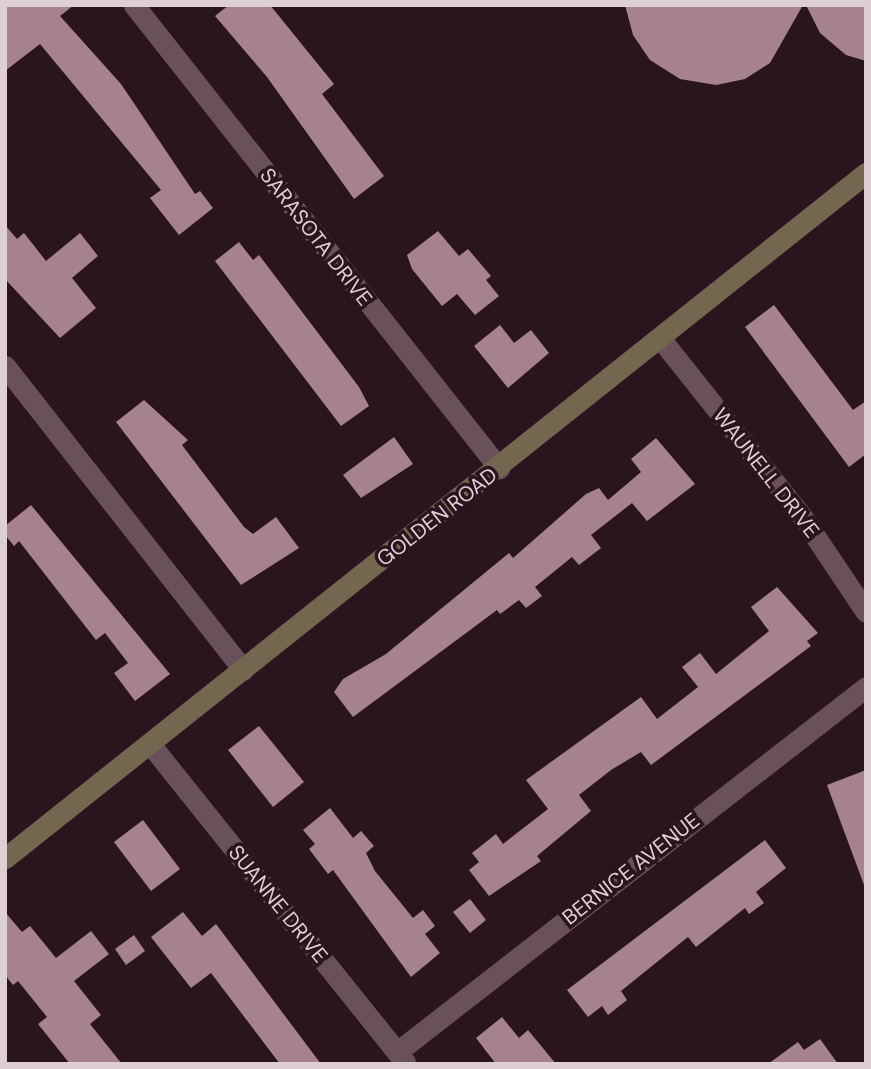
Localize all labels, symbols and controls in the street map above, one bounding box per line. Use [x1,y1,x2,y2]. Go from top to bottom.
street label: SARASOTA DRIVE [254,163,378,311]
street label: WAUNELL DRIVE [708,403,824,543]
street label: GOLDEN ROAD [372,462,502,572]
street label: BERNICE AVENUE [557,808,705,930]
street label: SUANNE DRIVE [223,840,333,968]

